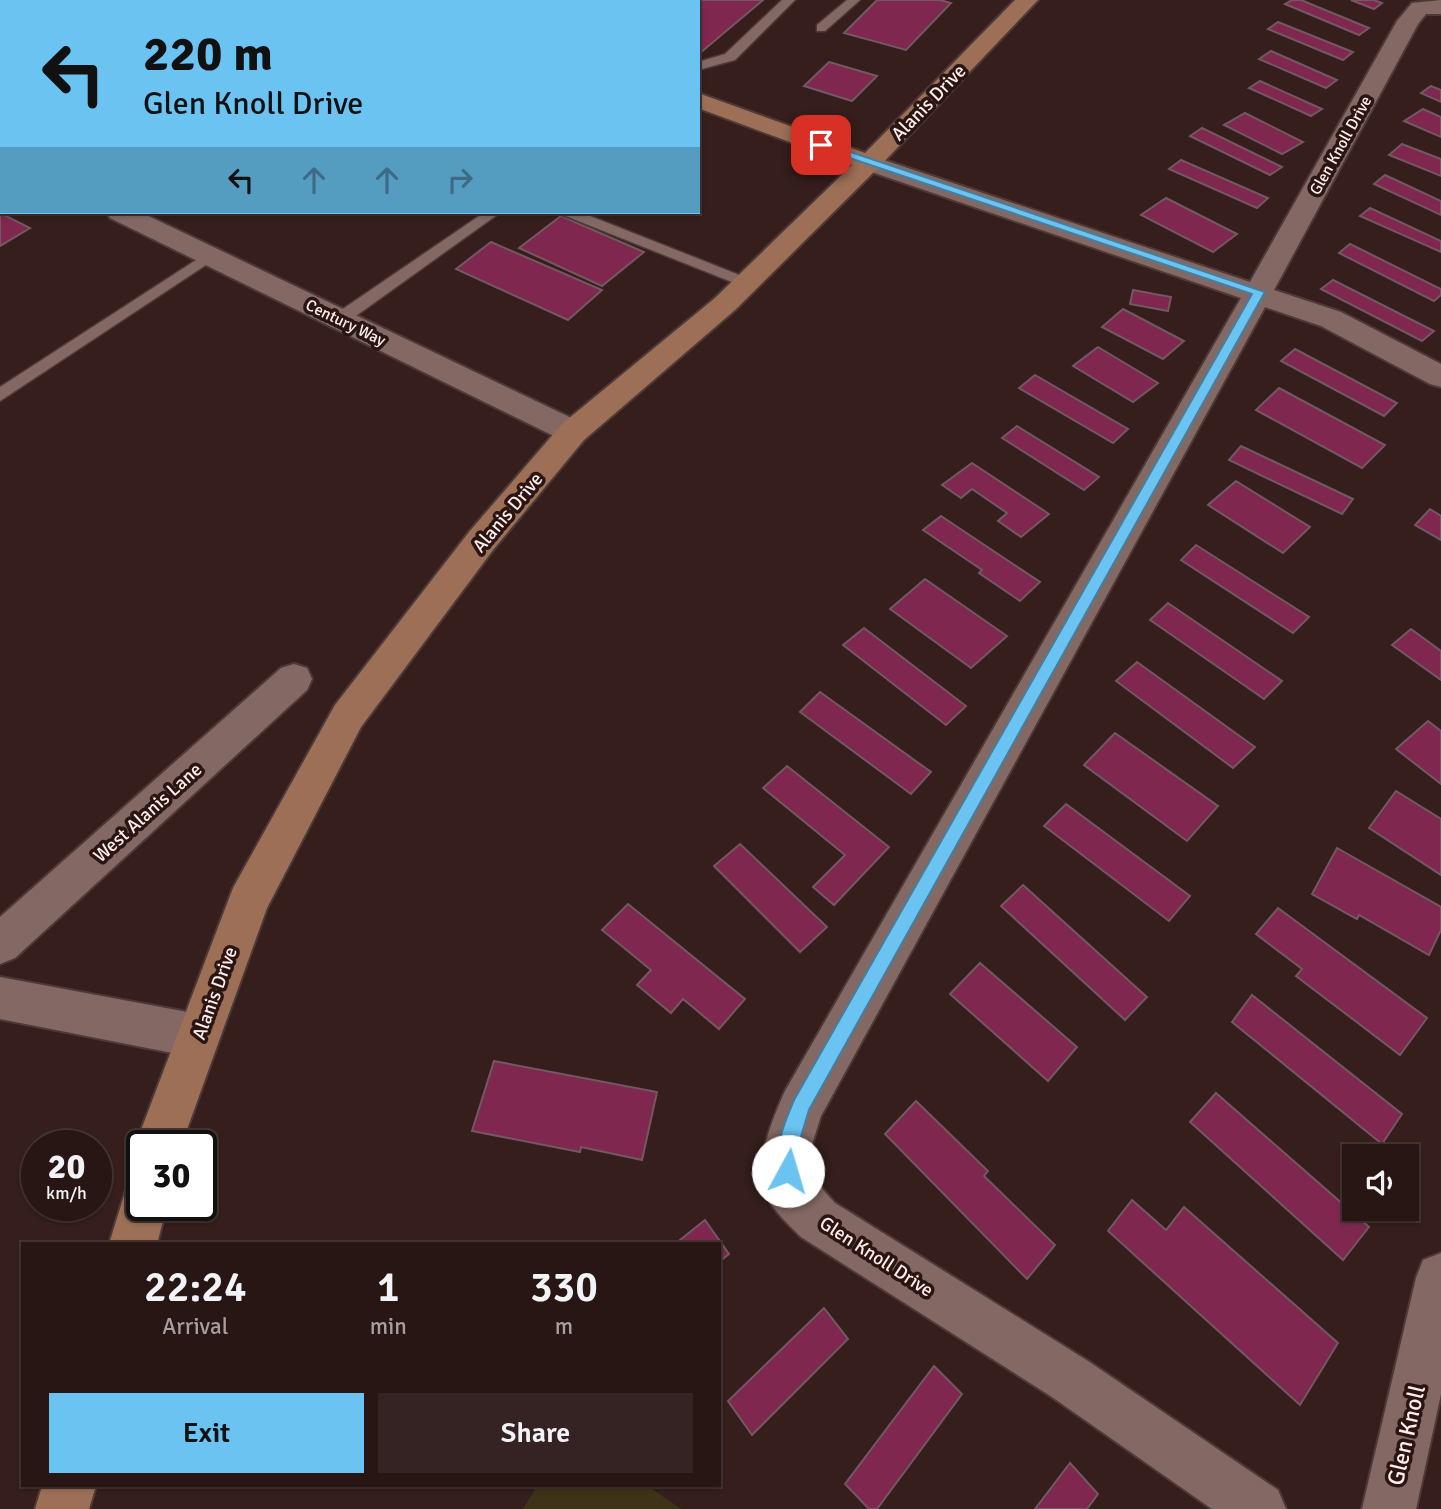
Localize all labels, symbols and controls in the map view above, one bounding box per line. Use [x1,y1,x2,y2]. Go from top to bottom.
text: 220 m [143,24,273,84]
icon: left [28,28,119,119]
street label: Alanis Drive [886,59,971,146]
text: Glen Knoll Drive [143,84,363,123]
street label: Glen Knoll Drive [1305,92,1376,199]
pin [791,115,851,175]
icon: arrive [802,126,840,164]
icon: left [222,161,260,199]
icon: ahead [295,161,333,199]
icon: ahead [368,161,406,199]
icon: right [441,161,479,199]
street label: Century Way [302,295,389,351]
street label: Alanis Drive [467,468,548,558]
street label: West Alanis Lane [88,758,207,868]
street label: Alanis Drive [187,944,243,1043]
speed limit sign: 30 [126,1130,217,1221]
position arrow [751,1134,825,1208]
map controls [1342,1144,1419,1221]
button: sound [1342,1144,1419,1221]
text: 20 [48,1145,85,1188]
text: km/h [46,1182,87,1204]
street label: Glen Knoll Drive [815,1211,938,1303]
text: 22:24 [144,1262,247,1313]
text: 1 [377,1262,400,1313]
text: 330 [530,1262,598,1313]
text: Arrival [162,1312,228,1341]
text: min [370,1312,407,1341]
text: m [555,1312,573,1341]
street label: Glen Knoll [1381,1382,1432,1488]
button: Exit [49,1393,364,1473]
button: Share [378,1393,693,1473]

